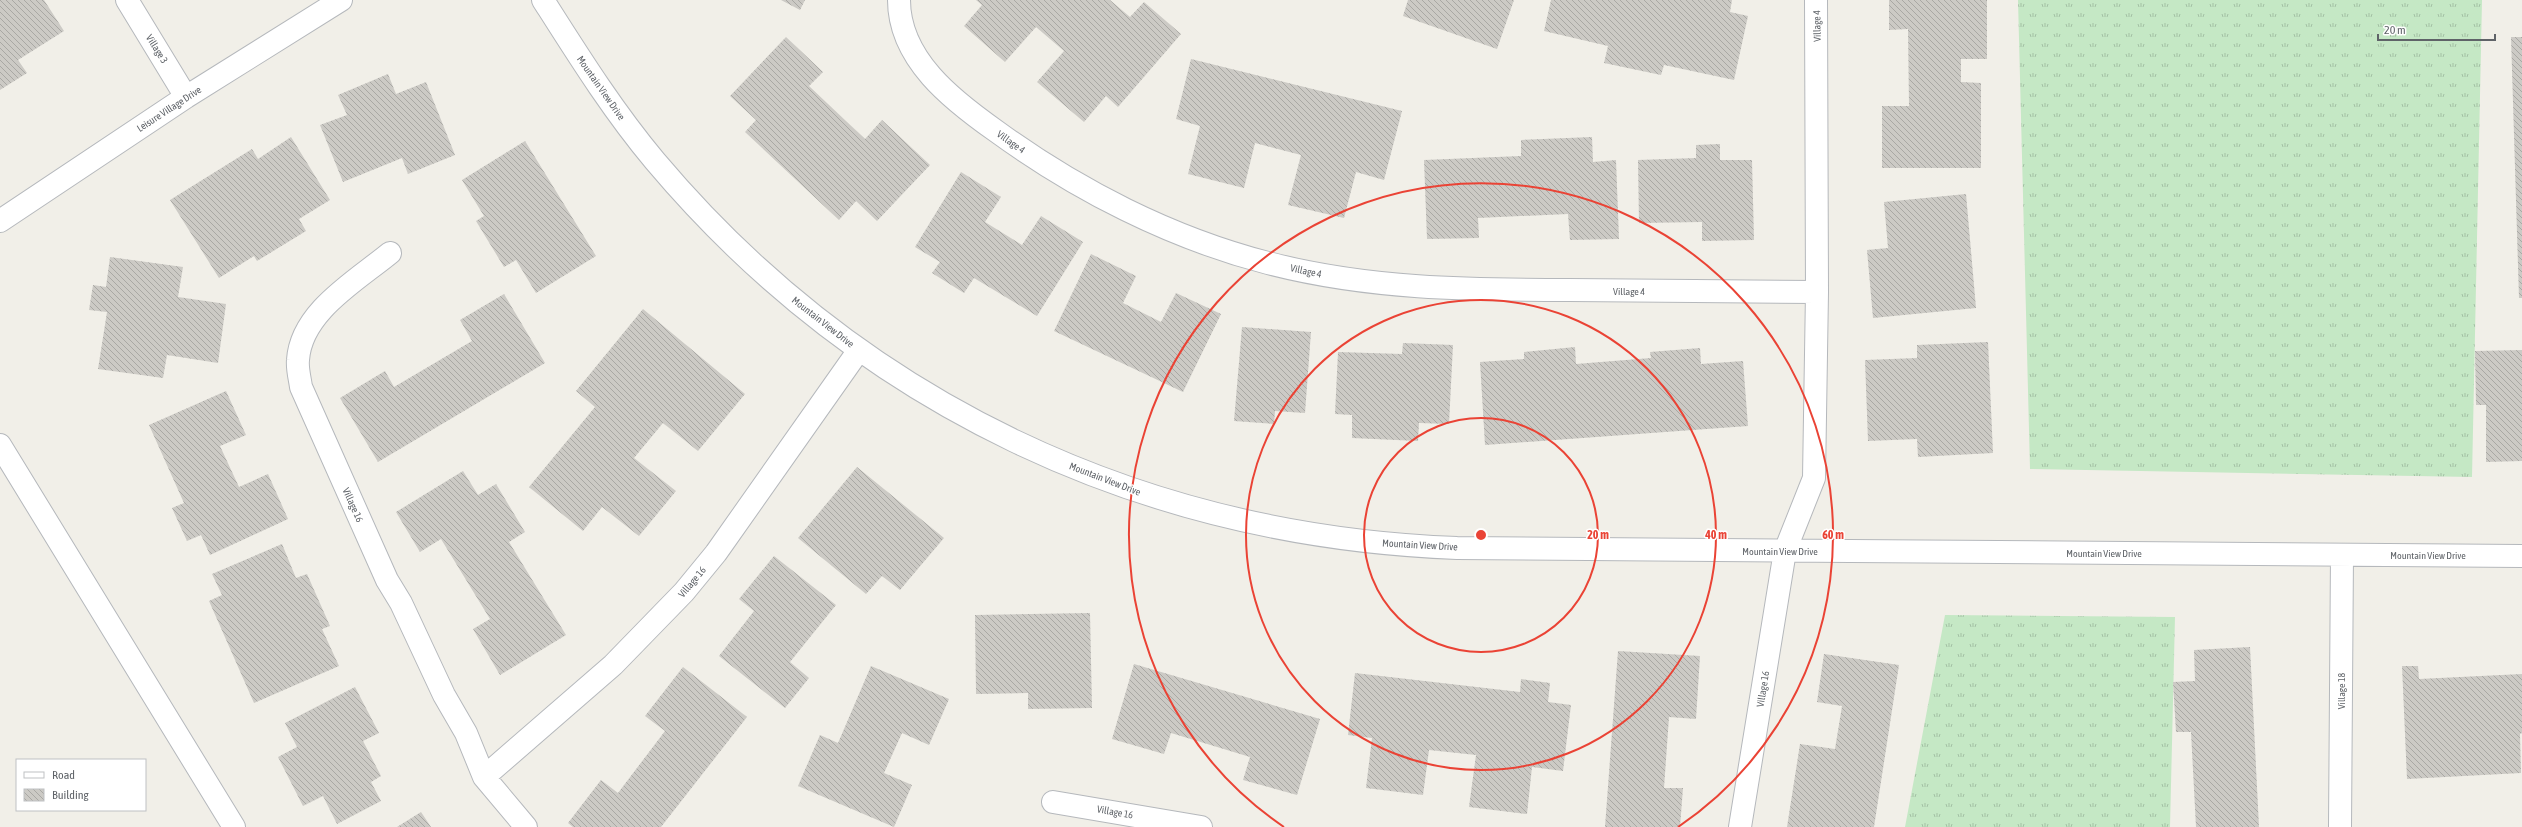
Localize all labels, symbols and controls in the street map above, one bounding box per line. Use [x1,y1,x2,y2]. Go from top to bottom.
street label: Village 4 [1811,10,1823,42]
scale bar [2378,16,2495,42]
text: 20 m [2384,23,2406,37]
street label: Village 3 [144,33,170,66]
street label: Mountain View Drive [575,54,627,122]
street label: Leisure Village Drive [135,84,204,134]
street label: Village 4 [995,128,1027,156]
street label: Village 4 [1289,262,1323,280]
street label: Village 4 [1613,286,1645,297]
street label: Mountain View Drive [790,294,856,350]
street label: Mountain View Drive [1068,460,1143,498]
street label: Village 16 [341,486,366,524]
centre of rings [1474,528,1488,542]
text: 20 m [1587,528,1609,542]
text: 40 m [1704,528,1727,542]
text: 60 m [1822,528,1844,542]
street label: Mountain View Drive [1382,538,1458,552]
street label: Mountain View Drive [1742,546,1818,557]
street label: Mountain View Drive [2066,548,2142,559]
street label: Mountain View Drive [2390,550,2466,561]
street label: Village 16 [676,564,708,600]
street label: Village 16 [1755,670,1771,708]
street label: Village 18 [2336,672,2347,709]
legend [16,759,146,811]
text: Road [52,768,75,782]
text: Building [52,788,90,802]
street label: Village 16 [1096,803,1134,821]

